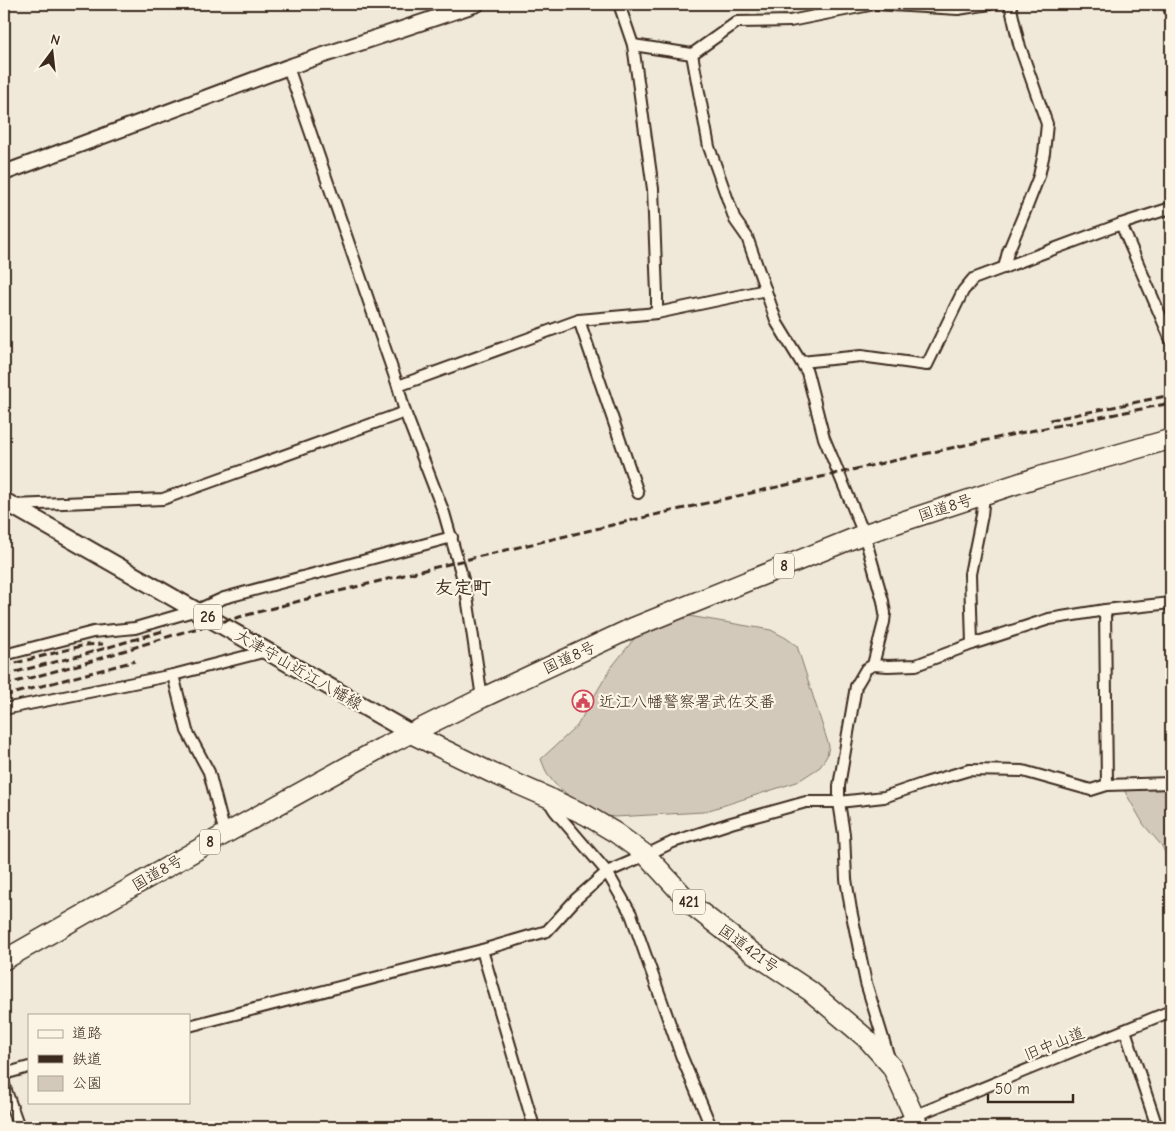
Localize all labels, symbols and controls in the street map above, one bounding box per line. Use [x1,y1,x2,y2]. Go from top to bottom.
north arrow [28,28,78,78]
text: N [49,31,62,49]
street label: 国道8号 [916,491,975,525]
road number: 8 [774,554,794,578]
district label: 友定町 [434,577,492,599]
road number: 26 [194,604,222,630]
street label: 大津守山近江八幡線 [232,626,365,714]
street label: 国道8号 [540,638,599,678]
public building icon: 近江八幡警察署武佐交番 [571,689,595,713]
place label: 近江八幡警察署武佐交番 [599,693,775,711]
road number: 8 [200,830,220,854]
street label: 国道8号 [129,851,186,895]
road number: 421 [673,890,705,914]
street label: 国道421号 [715,921,782,977]
legend [28,1014,190,1104]
text: 道路 [72,1024,102,1042]
street label: 旧中山道 [1021,1024,1087,1064]
text: 鉄道 [72,1050,102,1068]
scale bar [988,1071,1072,1103]
text: 公園 [72,1074,102,1092]
text: 50 m [995,1080,1030,1098]

